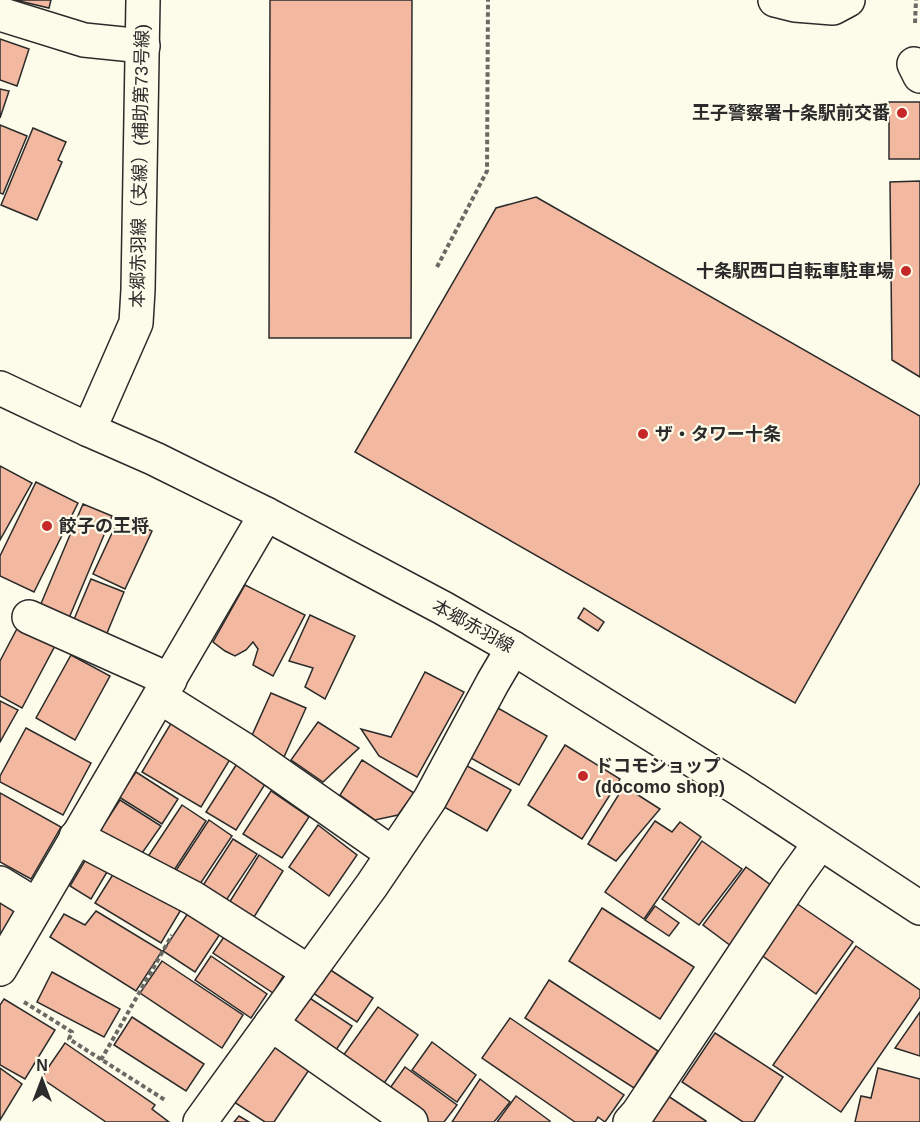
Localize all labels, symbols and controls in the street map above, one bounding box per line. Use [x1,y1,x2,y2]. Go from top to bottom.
street label: 本郷赤羽線（支線）(補助第73号線) [128,24,152,308]
place label: 王子警察署十条駅前交番 [692,103,890,123]
marker: 王子警察署十条駅前交番 [895,106,909,120]
place label: 十条駅西口自転車駐車場 [696,261,894,281]
marker: 十条駅西口自転車駐車場 [899,264,913,278]
place label: ザ・タワー十条 [655,424,781,444]
marker: ザ・タワー十条 [636,427,650,441]
place label: 餃子の王将 [58,516,149,536]
marker: 餃子の王将 [40,519,54,533]
street label: 本郷赤羽線 [429,595,517,657]
place label: ドコモショップ (docomo shop) [595,756,725,797]
marker: ドコモショップ (docomo shop) [576,769,590,783]
north arrow [12,1050,72,1110]
text: N [36,1057,48,1074]

